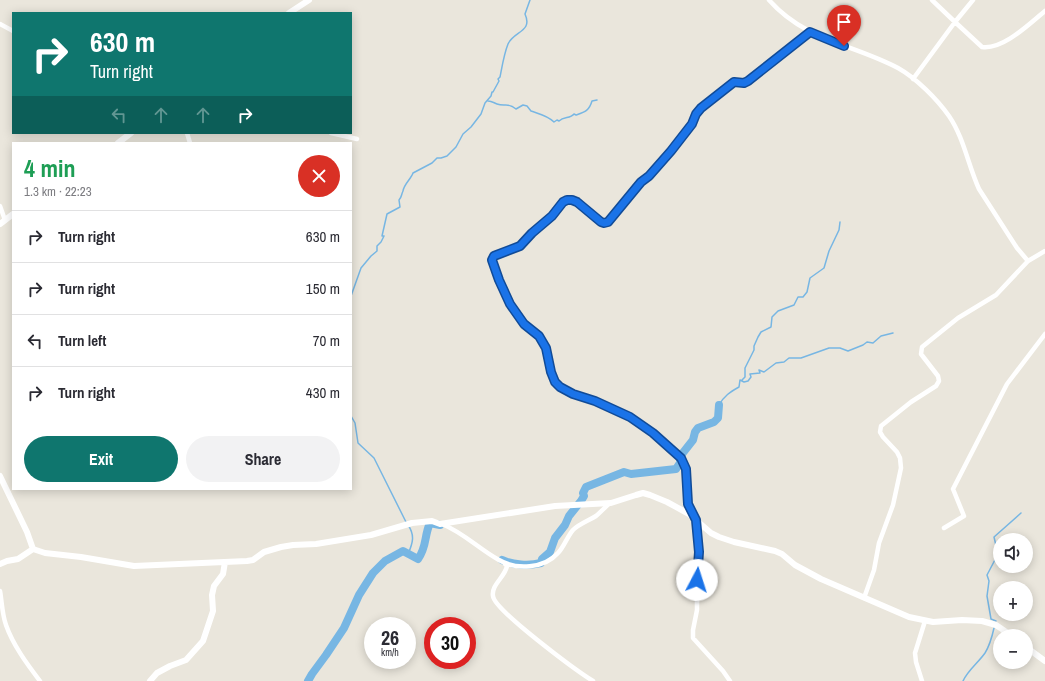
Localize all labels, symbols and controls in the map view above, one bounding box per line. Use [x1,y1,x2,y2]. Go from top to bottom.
pin [827,5,861,46]
icon: arrive [833,11,855,33]
text: 630 m [90,23,155,61]
icon: right [24,28,76,80]
text: Turn right [90,59,153,84]
icon: left [108,104,130,126]
icon: ahead [150,104,172,126]
icon: ahead [192,104,214,126]
icon: right [234,104,256,126]
text: 4 min [24,152,75,184]
button: close [298,155,340,197]
text: 1.3 km · 22:23 [24,183,92,200]
icon: right [24,226,46,248]
text: Turn right [58,226,115,247]
text: 630 m [306,226,340,247]
icon: right [24,278,46,300]
text: Turn right [58,278,115,299]
text: 150 m [306,278,340,299]
icon: left [24,330,46,352]
text: Turn left [58,330,106,351]
text: 70 m [313,330,340,351]
icon: right [24,382,46,404]
text: Turn right [58,382,115,403]
text: 430 m [306,382,340,403]
button: Exit [24,436,178,482]
button: Share [186,436,340,482]
map controls [993,533,1033,669]
button: sound [993,533,1033,573]
position arrow [676,559,718,601]
button: + [993,581,1033,621]
speed limit sign: 30 [424,617,476,669]
text: 26 [381,624,399,651]
button: − [993,629,1033,669]
text: km/h [381,646,399,659]

